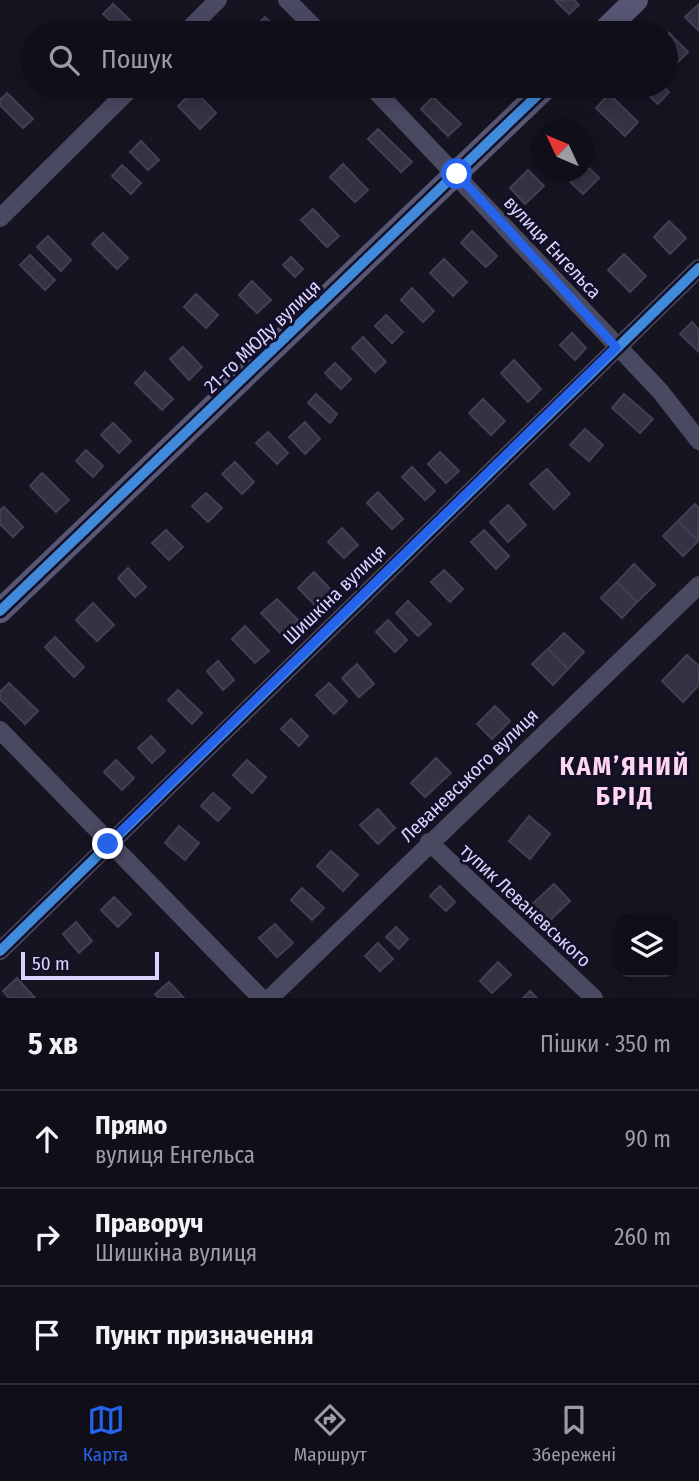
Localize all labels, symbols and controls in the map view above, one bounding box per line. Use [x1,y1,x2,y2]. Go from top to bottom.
search box [21,21,678,98]
icon: search [45,41,83,79]
text: Пошук [101,44,173,75]
north arrow [531,119,594,182]
route start [441,158,472,189]
street label: вулиця Енгельса [499,191,606,304]
street label: 21-го МЮДу вулиця [199,275,325,398]
street label: Шишкіна вулиця [278,540,391,649]
street label: Леваневського вулиця [396,704,543,847]
district label: КАМ’ЯНИЙ БРІД [560,751,690,812]
route end [92,828,123,859]
street label: тупик Леваневського [455,839,596,972]
map controls [615,914,678,977]
button: layers [615,914,678,977]
scale bar [21,949,159,981]
text: 50 m [32,952,70,975]
text: 5 хв [28,1026,78,1062]
text: Пішки · 350 m [540,1030,671,1058]
text: Прямо [95,1110,167,1141]
icon: ahead [28,1120,66,1158]
text: 90 m [625,1125,671,1153]
text: вулиця Енгельса [95,1141,255,1169]
text: Праворуч [95,1208,204,1239]
icon: right [28,1218,66,1256]
text: 260 m [614,1223,671,1251]
text: Шишкіна вулиця [95,1239,257,1267]
icon: arrive [28,1316,66,1354]
text: Пункт призначення [95,1320,314,1351]
tab: Карта [83,1401,128,1466]
tab: Маршрут [294,1401,367,1466]
tab: Збережені [532,1401,616,1466]

